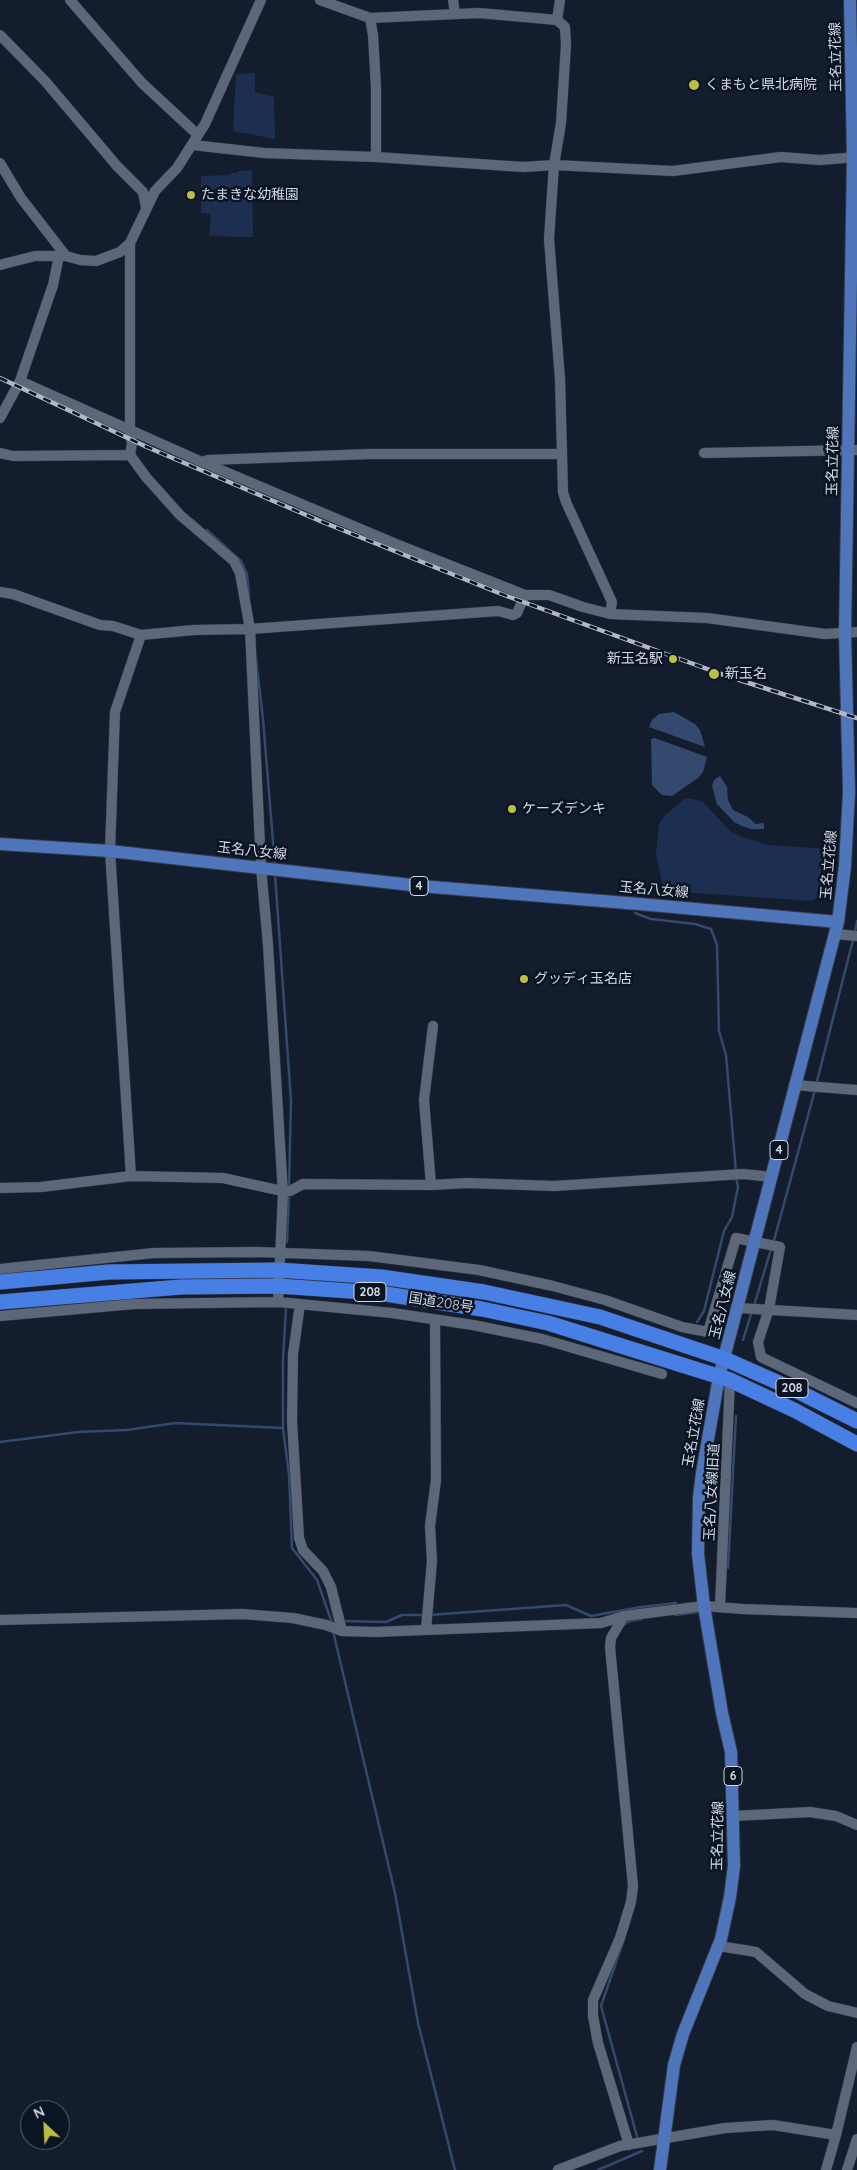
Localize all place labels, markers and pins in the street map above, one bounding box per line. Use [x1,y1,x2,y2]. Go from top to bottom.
place label: くまもと県北病院 [705,77,817,93]
marker: くまもと県北病院 [687,78,701,92]
place label: たまきな幼稚園 [201,187,299,203]
marker: たまきな幼稚園 [185,189,197,201]
place label: 新玉名駅 [607,651,663,667]
marker: 新玉名駅 [667,653,679,665]
place label: 新玉名 [725,666,767,682]
marker: 新玉名 [707,667,721,681]
place label: ケーズデンキ [522,801,606,817]
marker: ケーズデンキ [506,803,518,815]
place label: グッディ玉名店 [534,971,632,987]
marker: グッディ玉名店 [518,973,530,985]

